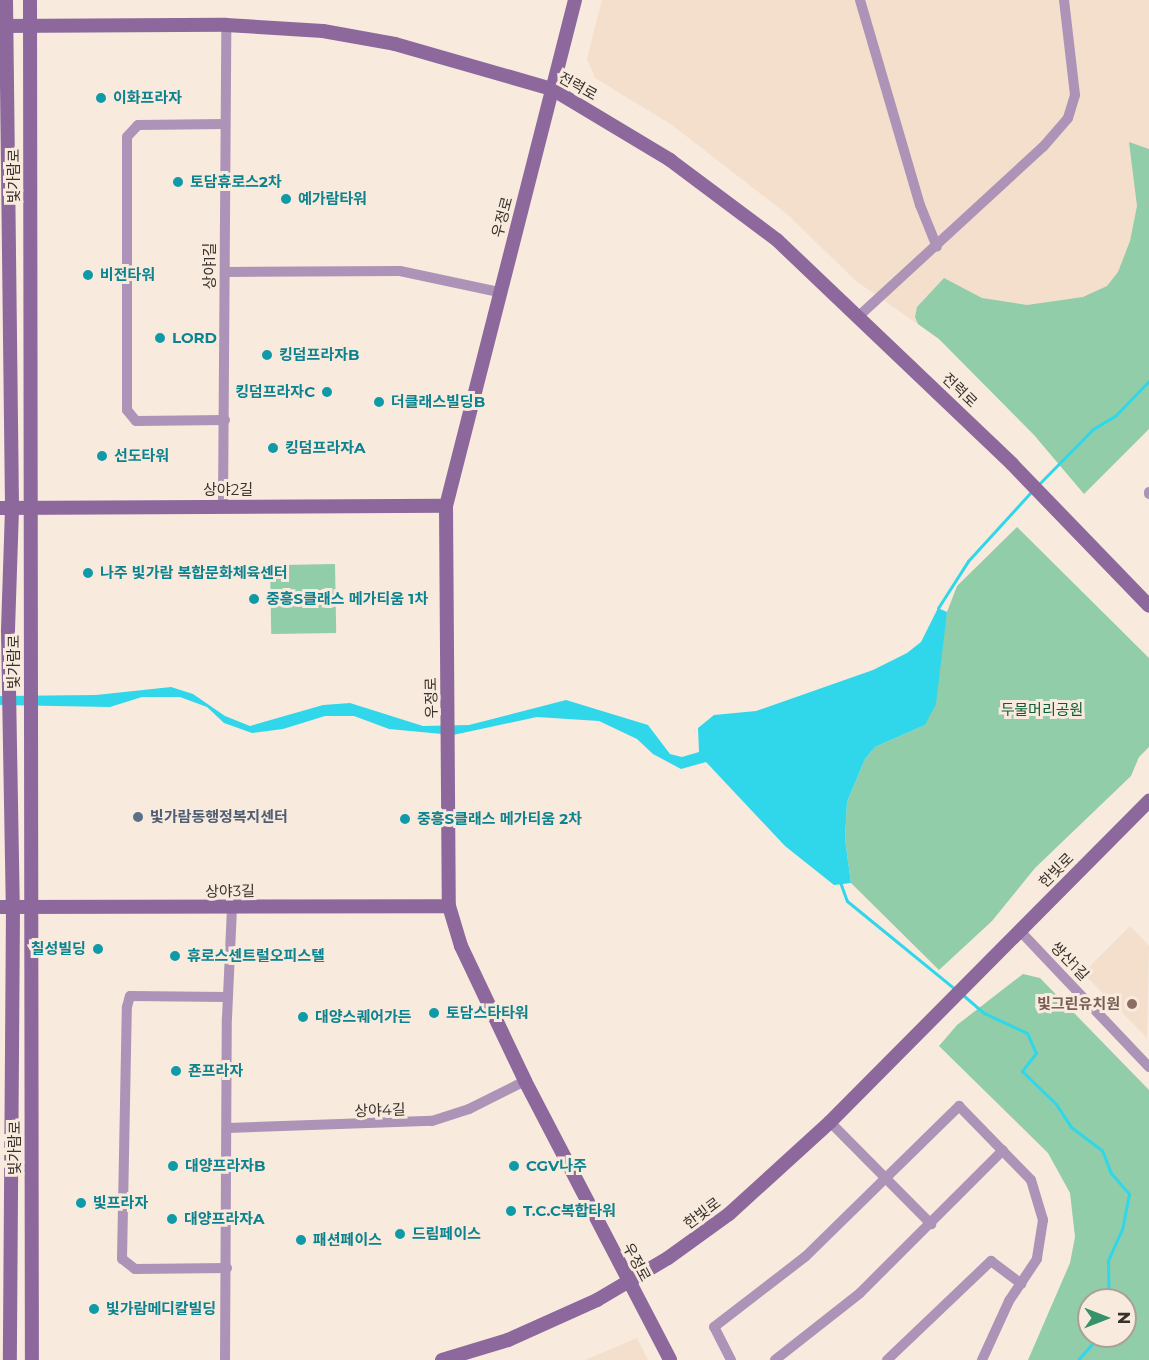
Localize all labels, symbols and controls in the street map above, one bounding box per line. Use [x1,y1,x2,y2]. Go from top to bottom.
street label: 전력로 [556,68,600,104]
place label: 이화프라자 [113,89,182,107]
marker: 이화프라자 [94,91,108,105]
street label: 빛가람로 [5,148,23,204]
place label: 토담휴로스2차 [190,173,282,191]
marker: 토담휴로스2차 [171,175,185,189]
place label: 예가람타워 [298,190,367,208]
marker: 예가람타워 [279,192,293,206]
street label: 우정로 [488,195,516,239]
street label: 상야1길 [201,243,219,289]
place label: 비전타워 [100,266,155,284]
marker: 비전타워 [81,268,95,282]
place label: LORD [172,329,217,347]
marker: LORD [153,331,167,345]
place label: 킹덤프라자B [279,346,359,364]
marker: 킹덤프라자B [260,348,274,362]
street label: 전력로 [939,369,981,411]
place label: 킹덤프라자C [235,383,315,401]
marker: 킹덤프라자C [320,385,334,399]
place label: 더클래스빌딩B [391,393,485,411]
marker: 더클래스빌딩B [372,395,386,409]
place label: 킹덤프라자A [285,439,365,457]
marker: 킹덤프라자A [266,441,280,455]
place label: 선도타워 [114,447,169,465]
marker: 선도타워 [95,449,109,463]
street label: 상야2길 [203,481,253,499]
place label: 나주 빛가람 복합문화체육센터 [100,564,288,582]
marker: 나주 빛가람 복합문화체육센터 [81,566,95,580]
place label: 중흥S클래스 메가티움 1차 [266,590,428,608]
marker: 중흥S클래스 메가티움 1차 [247,592,261,606]
street label: 빛가람로 [5,634,23,690]
street label: 우정로 [422,677,440,719]
park label: 두물머리공원 [1001,701,1083,719]
place label: 빛가람동행정복지센터 [150,808,288,826]
marker: 빛가람동행정복지센터 [131,810,145,824]
place label: 중흥S클래스 메가티움 2차 [417,810,582,828]
marker: 중흥S클래스 메가티움 2차 [398,812,412,826]
street label: 한빛로 [1035,849,1077,891]
street label: 상야3길 [205,882,255,900]
street label: 쌍산1길 [1047,938,1093,984]
place label: 칠성빌딩 [31,940,86,958]
marker: 칠성빌딩 [91,942,105,956]
place label: 휴로스센트럴오피스텔 [187,947,325,965]
marker: 휴로스센트럴오피스텔 [168,949,182,963]
place label: 빛그린유치원 [1037,995,1120,1013]
marker: 빛그린유치원 [1125,997,1139,1011]
place label: 토담스타타워 [446,1004,529,1022]
marker: 토담스타타워 [427,1006,441,1020]
place label: 대양스퀘어가든 [315,1008,412,1026]
marker: 대양스퀘어가든 [296,1010,310,1024]
place label: 죤프라자 [188,1062,243,1080]
marker: 죤프라자 [169,1064,183,1078]
street label: 상야4길 [354,1100,406,1120]
street label: 빛가람로 [6,1120,24,1176]
place label: 대양프라자B [185,1157,265,1175]
place label: CGV나주 [526,1157,587,1175]
marker: 대양프라자B [166,1159,180,1173]
marker: CGV나주 [507,1159,521,1173]
street label: 한빛로 [680,1193,724,1233]
place label: 빛프라자 [93,1194,148,1212]
marker: 빛프라자 [74,1196,88,1210]
place label: T.C.C복합타워 [523,1202,616,1220]
marker: T.C.C복합타워 [504,1204,518,1218]
place label: 대양프라자A [184,1210,264,1228]
marker: 대양프라자A [165,1212,179,1226]
place label: 드림페이스 [412,1225,481,1243]
marker: 드림페이스 [393,1227,407,1241]
place label: 패션페이스 [313,1231,382,1249]
marker: 패션페이스 [294,1233,308,1247]
street label: 우정로 [619,1239,655,1285]
north arrow [1077,1288,1137,1348]
place label: 빛가람메디칼빌딩 [106,1300,216,1318]
marker: 빛가람메디칼빌딩 [87,1302,101,1316]
text: N [1114,1312,1133,1324]

